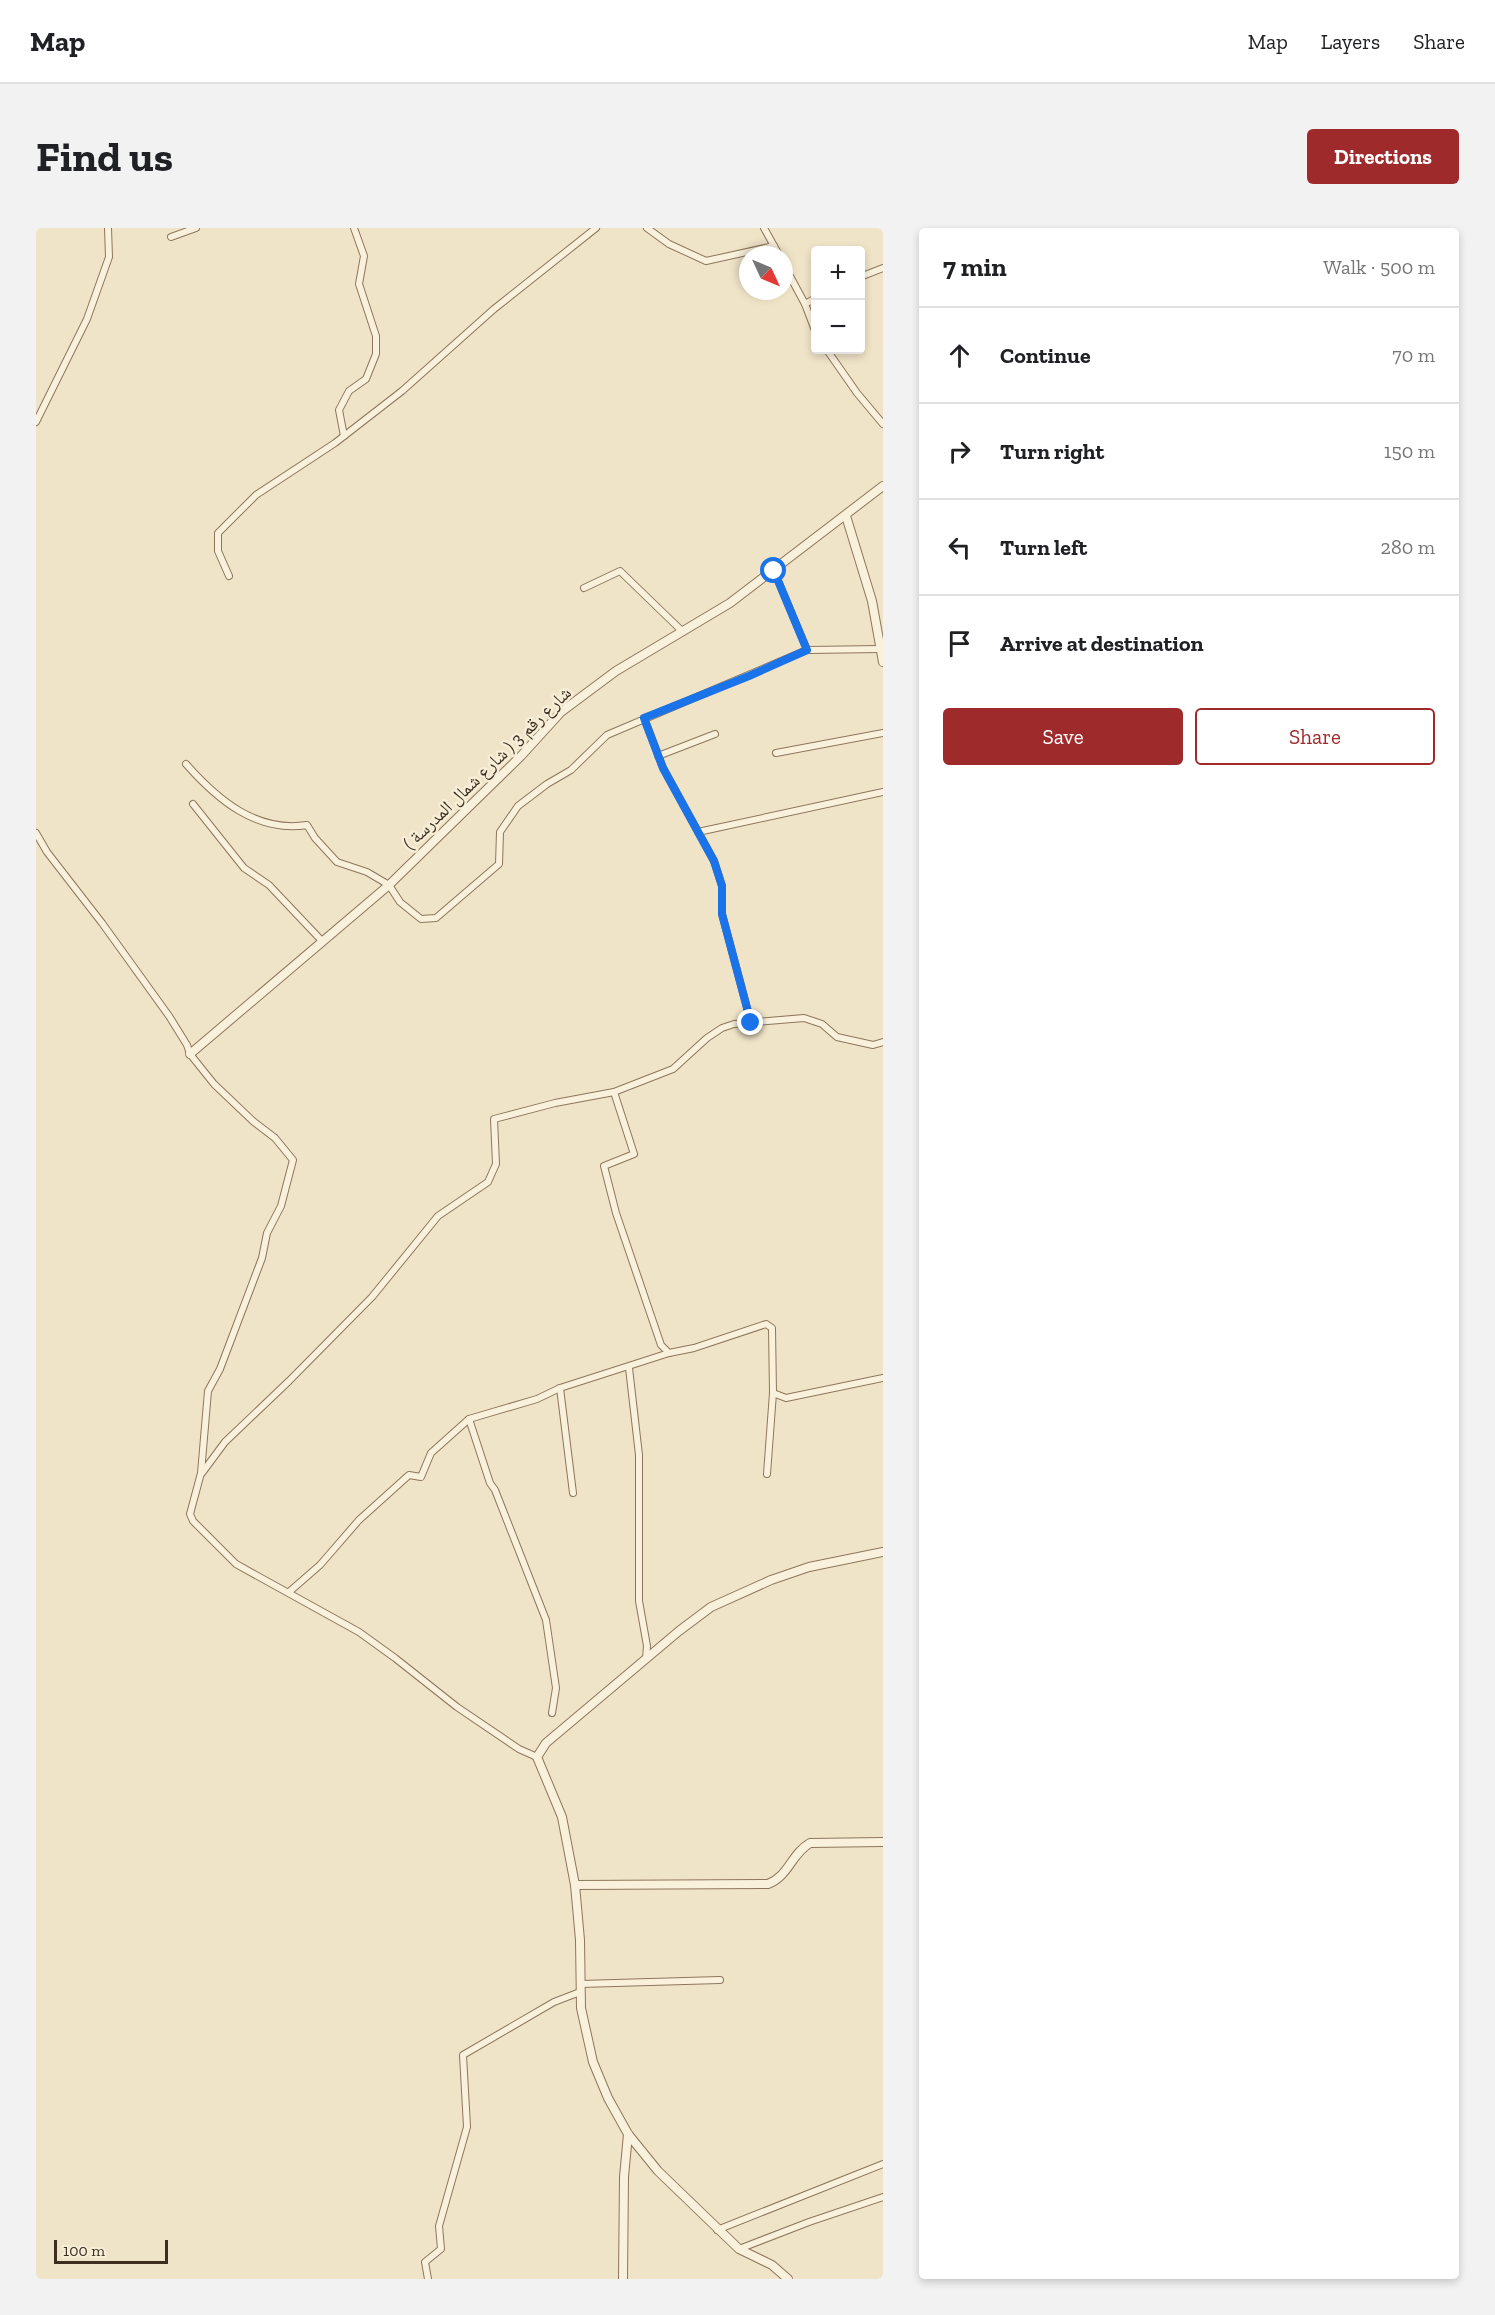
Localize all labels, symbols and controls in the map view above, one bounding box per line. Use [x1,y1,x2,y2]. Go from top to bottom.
text: Map [30,25,85,58]
text: Map [1248,29,1288,54]
text: Layers [1321,29,1380,54]
text: Share [1413,29,1465,54]
button: Directions [1307,129,1459,184]
text: Find us [36,131,173,182]
north arrow [739,246,793,300]
map controls [811,246,865,354]
button: + [811,246,865,300]
text: 7 min [943,251,1007,283]
text: Walk · 500 m [1323,255,1435,279]
button: − [811,300,865,354]
icon: ahead [943,339,976,372]
text: Continue [1000,342,1091,369]
text: 70 m [1392,343,1435,367]
icon: right [943,435,976,468]
text: Turn right [1000,438,1104,465]
text: 150 m [1384,439,1435,463]
icon: left [943,531,976,564]
text: Turn left [1000,534,1087,561]
text: 280 m [1381,535,1435,559]
route start [760,557,786,583]
icon: arrive [943,627,976,660]
text: Arrive at destination [1000,630,1203,657]
street label: شارع رقم 3 ( شارع شمال المدرسة ) [398,682,576,855]
button: Save [943,708,1183,765]
button: Share [1195,708,1435,765]
route end [737,1009,763,1035]
scale bar [54,2237,168,2264]
text: 100 m [63,2241,105,2260]

